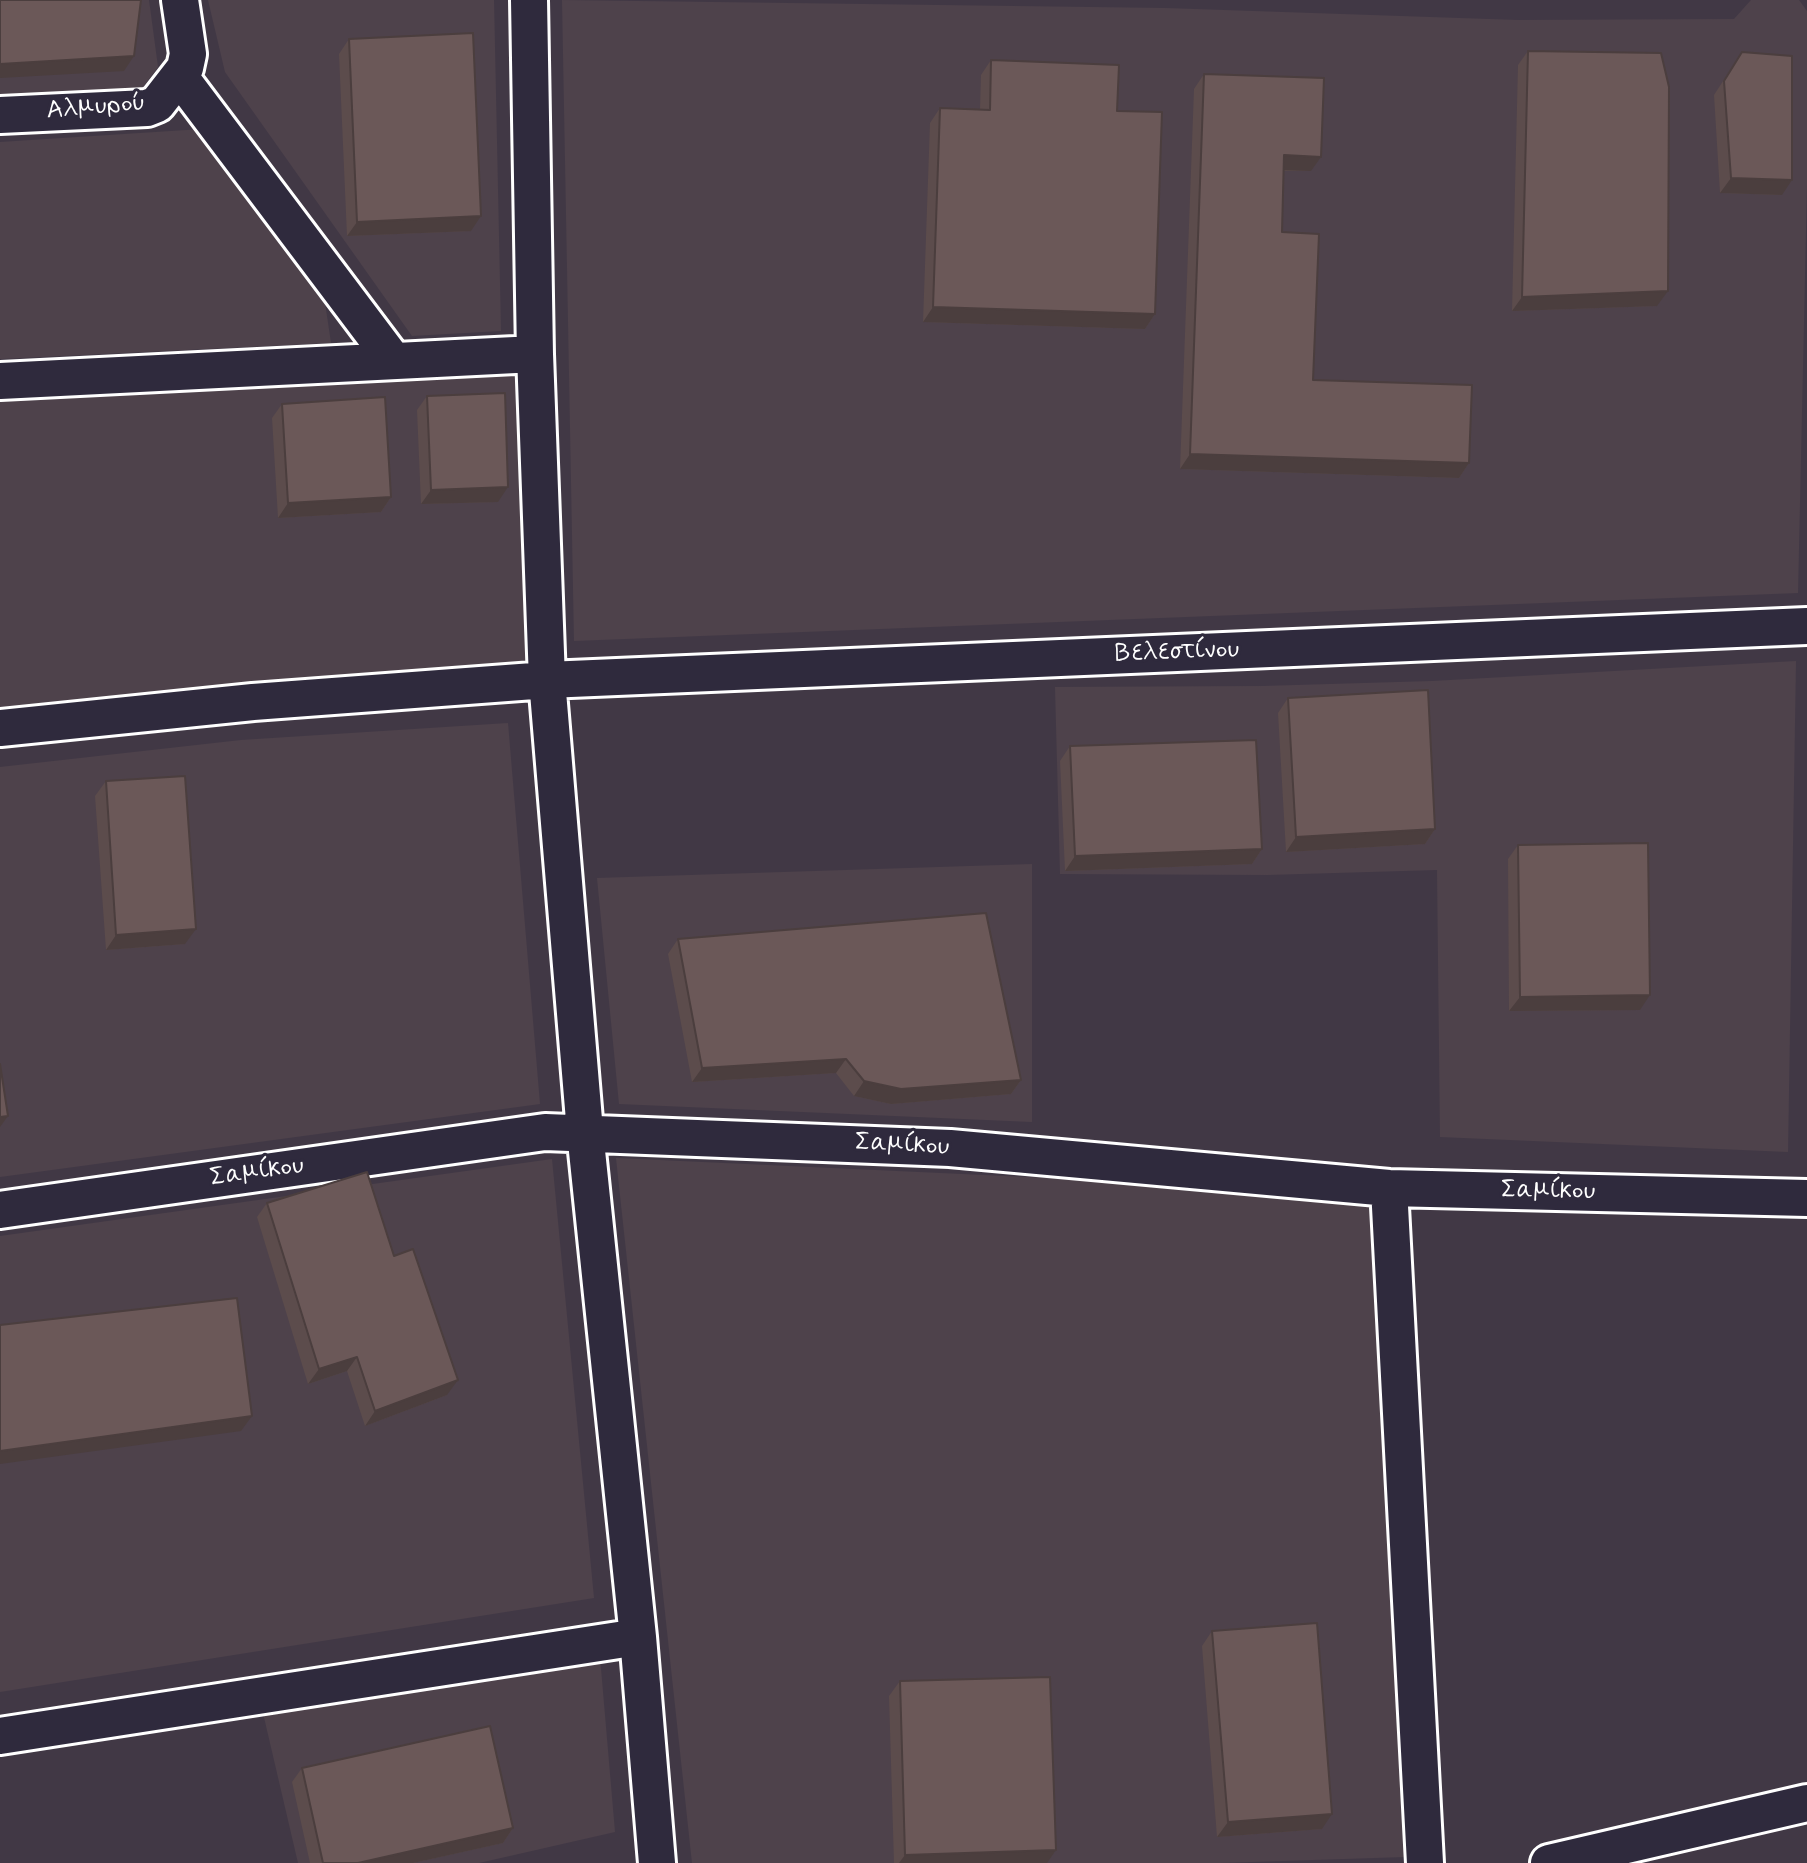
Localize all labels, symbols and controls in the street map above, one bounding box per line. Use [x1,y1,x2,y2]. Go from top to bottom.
street label: Αλμυρού [45,88,147,128]
street label: Βελεστίνου [1114,635,1240,671]
street label: Σαμίκου [854,1128,950,1164]
street label: Σαμίκου [208,1151,306,1195]
street label: Σαμίκου [1501,1176,1595,1208]

